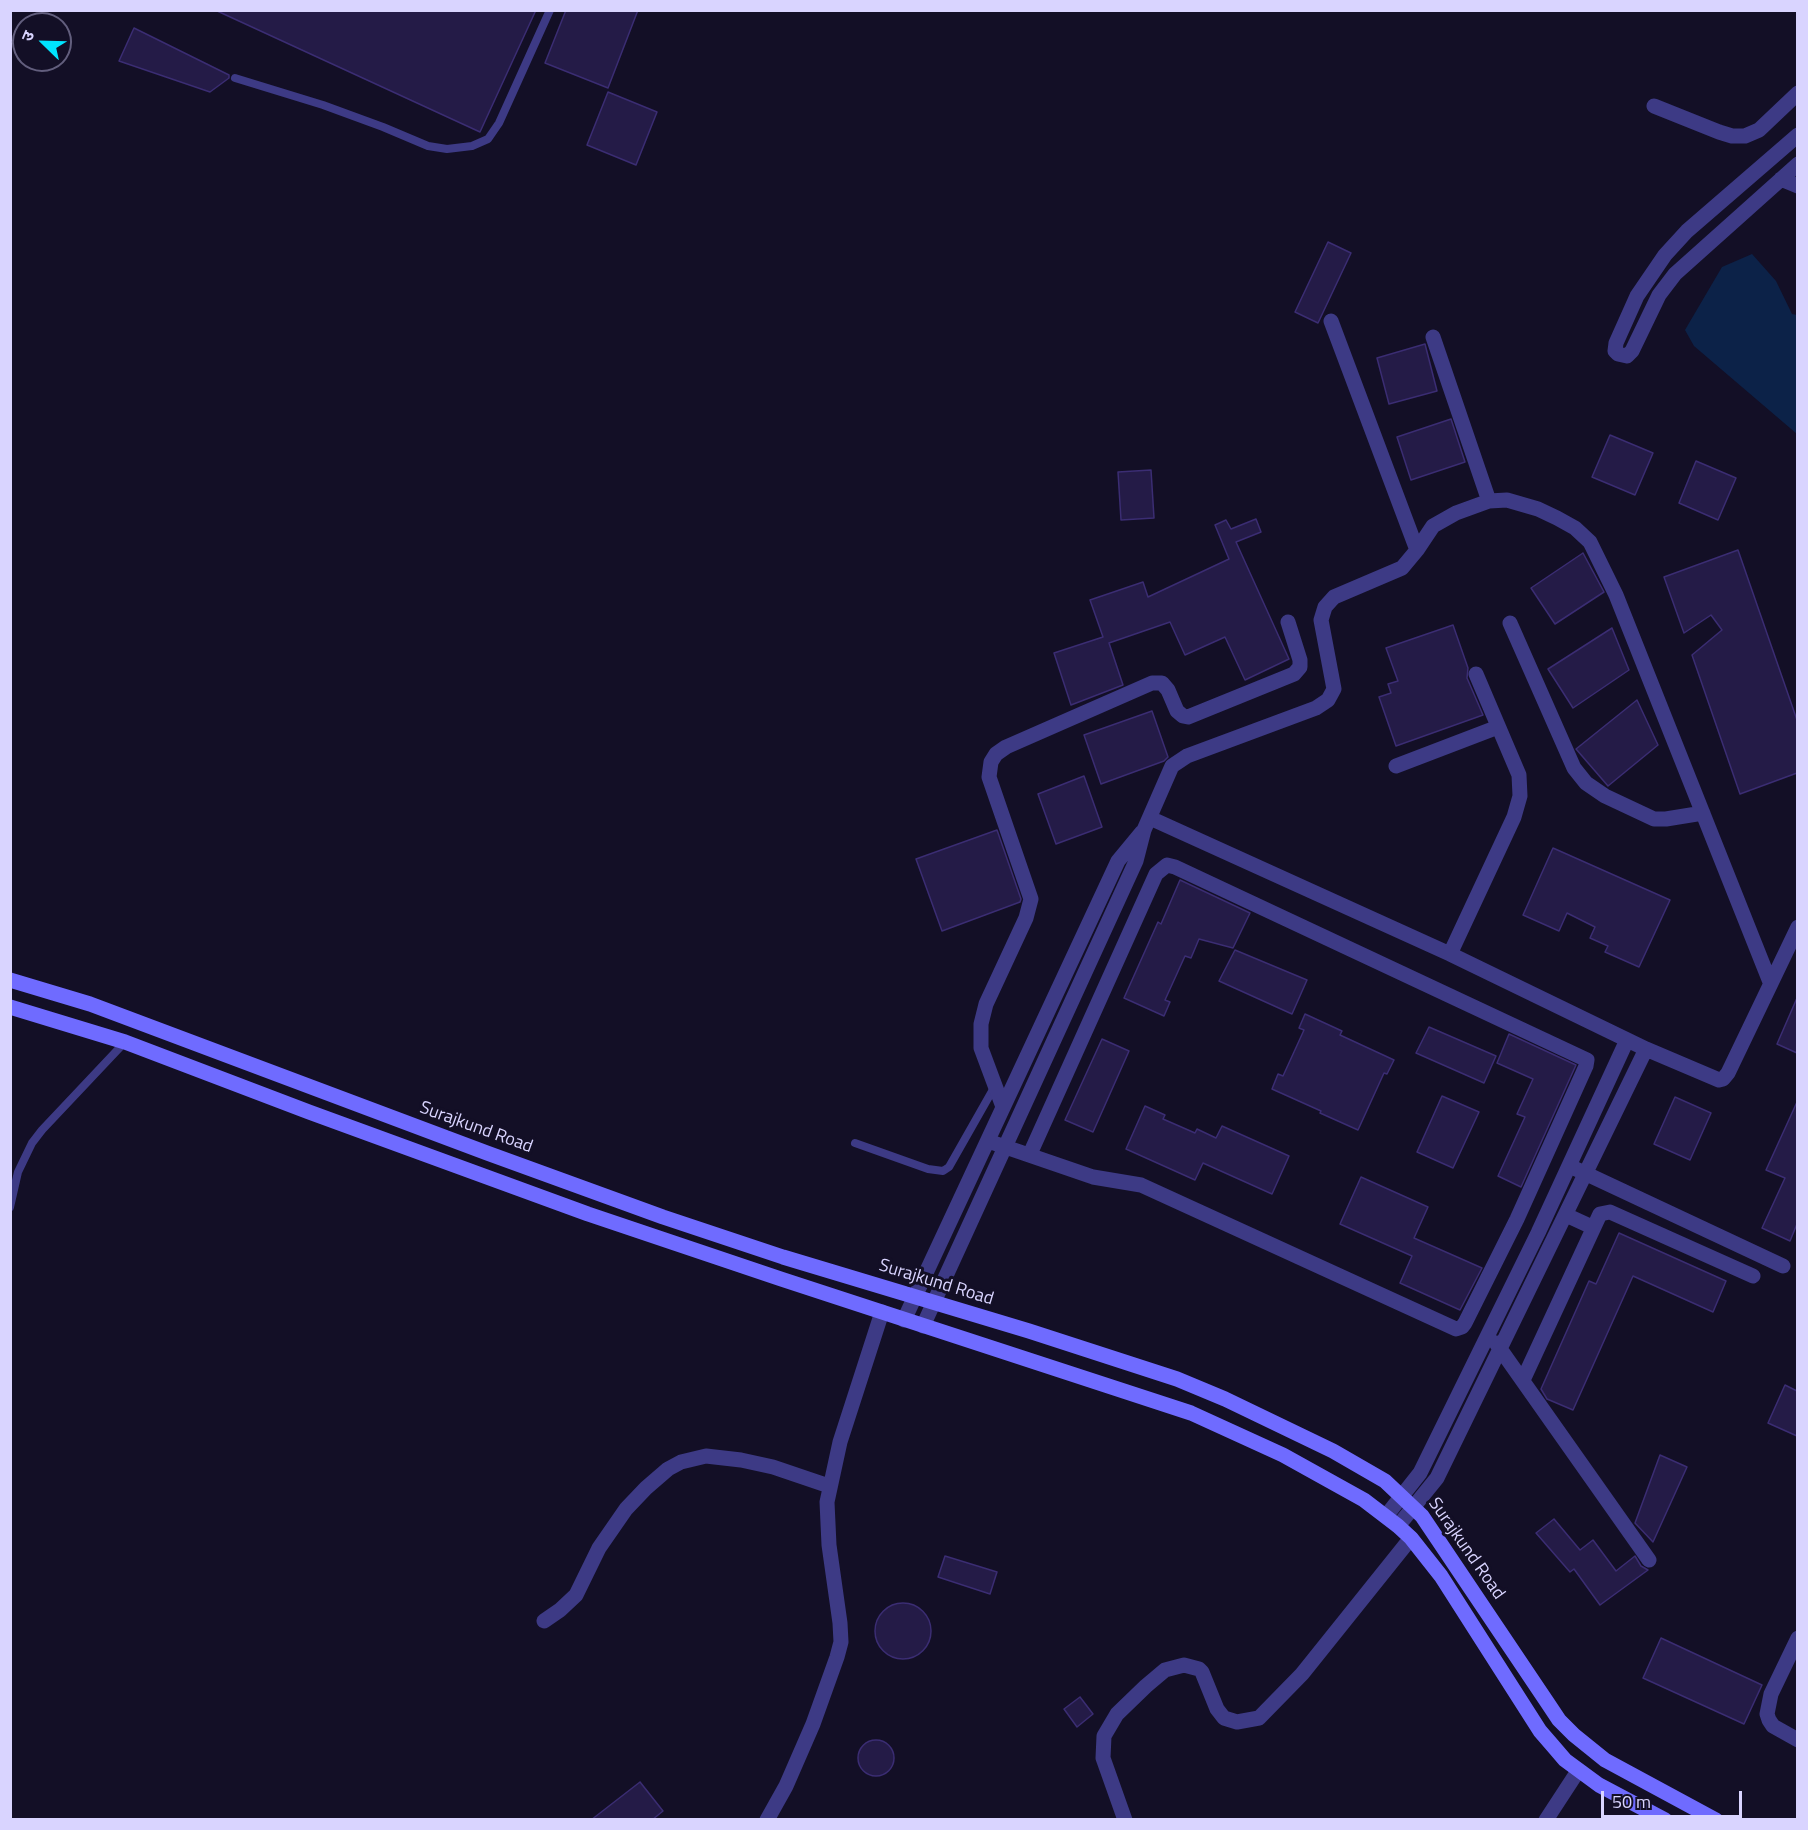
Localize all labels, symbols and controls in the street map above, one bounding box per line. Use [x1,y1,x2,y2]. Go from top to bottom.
north arrow [12,12,72,72]
text: उ [14,27,40,45]
street label: Surajkund Road [416,1098,536,1158]
street label: Surajkund Road [876,1255,996,1311]
street label: Surajkund Road [1423,1494,1509,1604]
scale bar [1604,1779,1745,1817]
text: 50 m [1612,1788,1651,1815]

